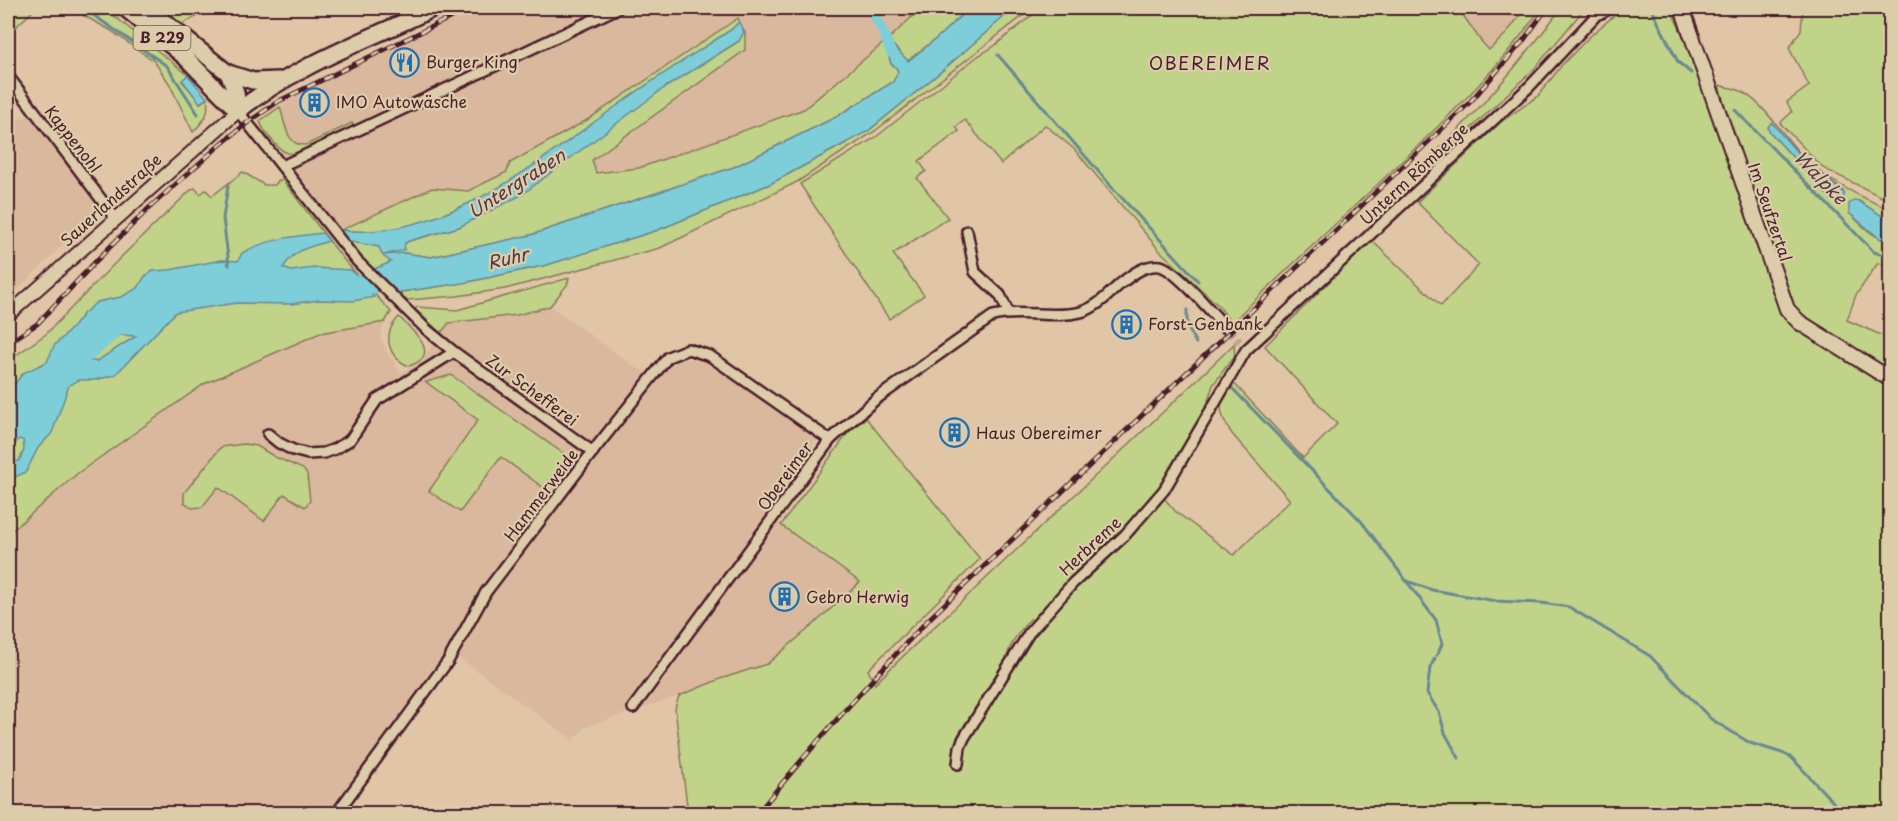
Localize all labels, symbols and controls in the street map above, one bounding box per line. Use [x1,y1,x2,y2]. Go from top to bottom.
road number: B 229 [134,26,190,50]
restaurant icon: Burger King [389,46,421,78]
place label: Burger King [426,49,518,73]
district label: OBEREIMER [1149,49,1271,76]
building icon: IMO Autowäsche [299,86,331,118]
place label: IMO Autowäsche [336,89,467,113]
street label: Kappenohl [40,100,108,177]
street label: Unterm Römberge [1354,117,1473,230]
water label: Untergraben [462,141,571,224]
water label: Walpke [1789,144,1855,211]
street label: Sauerlandstraße [54,147,166,251]
street label: Im Seufzertal [1743,159,1799,264]
water label: Ruhr [485,239,533,275]
building icon: Forst-Genbank [1111,308,1143,340]
place label: Forst-Genbank [1148,311,1263,335]
street label: Zur Schefferei [481,347,584,431]
building icon: Haus Obereimer [939,417,971,449]
place label: Haus Obereimer [976,420,1102,444]
street label: Obereimer [751,435,818,515]
street label: Hammerweide [497,443,583,546]
street label: Herbreme [1053,510,1126,580]
building icon: Gebro Herwig [769,581,801,613]
place label: Gebro Herwig [806,584,909,608]

